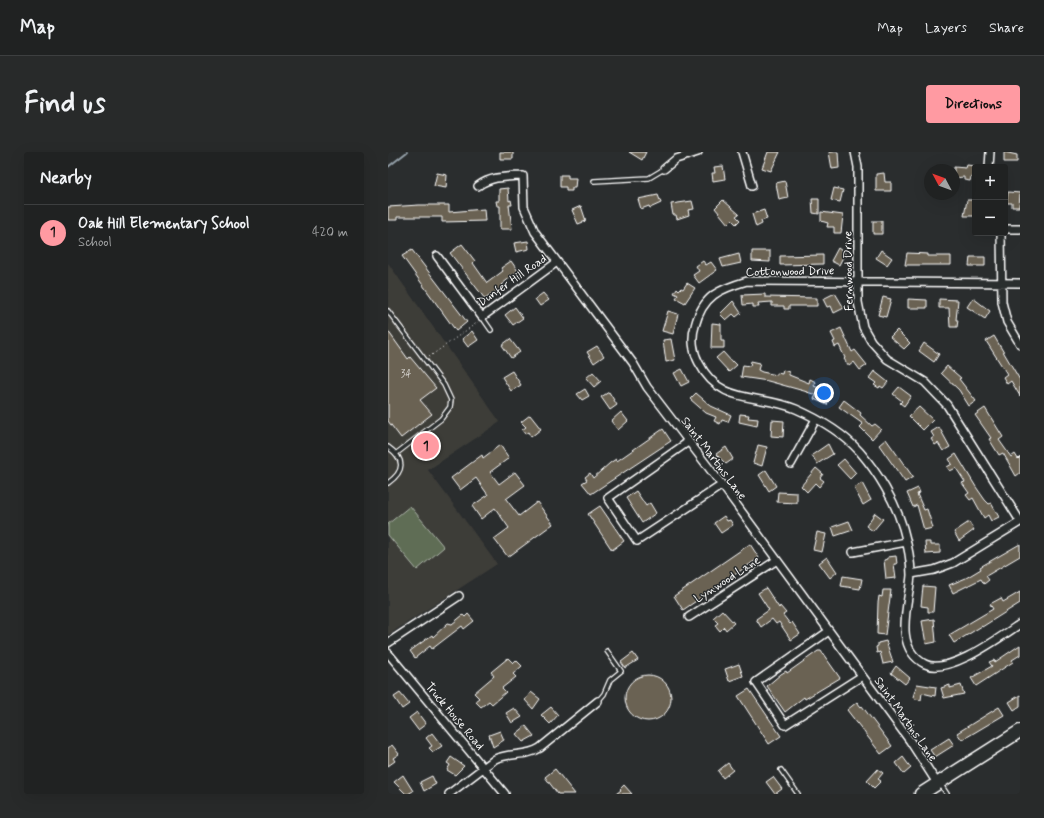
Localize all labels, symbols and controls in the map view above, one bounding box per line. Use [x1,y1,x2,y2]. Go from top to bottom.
text: Map [20,15,55,40]
text: Map [877,19,903,37]
text: Layers [925,19,967,37]
text: Share [989,19,1024,37]
button: Directions [926,85,1020,123]
text: Find us [24,86,105,123]
north arrow [924,164,960,200]
map controls [972,164,1008,236]
button: + [972,164,1008,200]
text: Nearby [40,167,92,189]
button: − [972,200,1008,236]
text: Oak Hill Elementary School [78,214,249,234]
text: 1 [50,224,56,241]
text: 420 m [312,224,348,241]
street label: Fernwood Drive [840,231,858,311]
text: School [78,234,112,251]
street label: Dunfer Hill Road [475,251,550,311]
street label: Cottonwood Drive [745,263,835,281]
house number: 34 [401,368,411,381]
your location [814,383,834,403]
street label: Saint Martins Lane [677,414,750,503]
pin: 1 [413,431,439,461]
street label: Lynwood Lane [691,552,764,607]
street label: Saint Martins Lane [870,674,940,765]
street label: Truck House Road [421,679,487,754]

